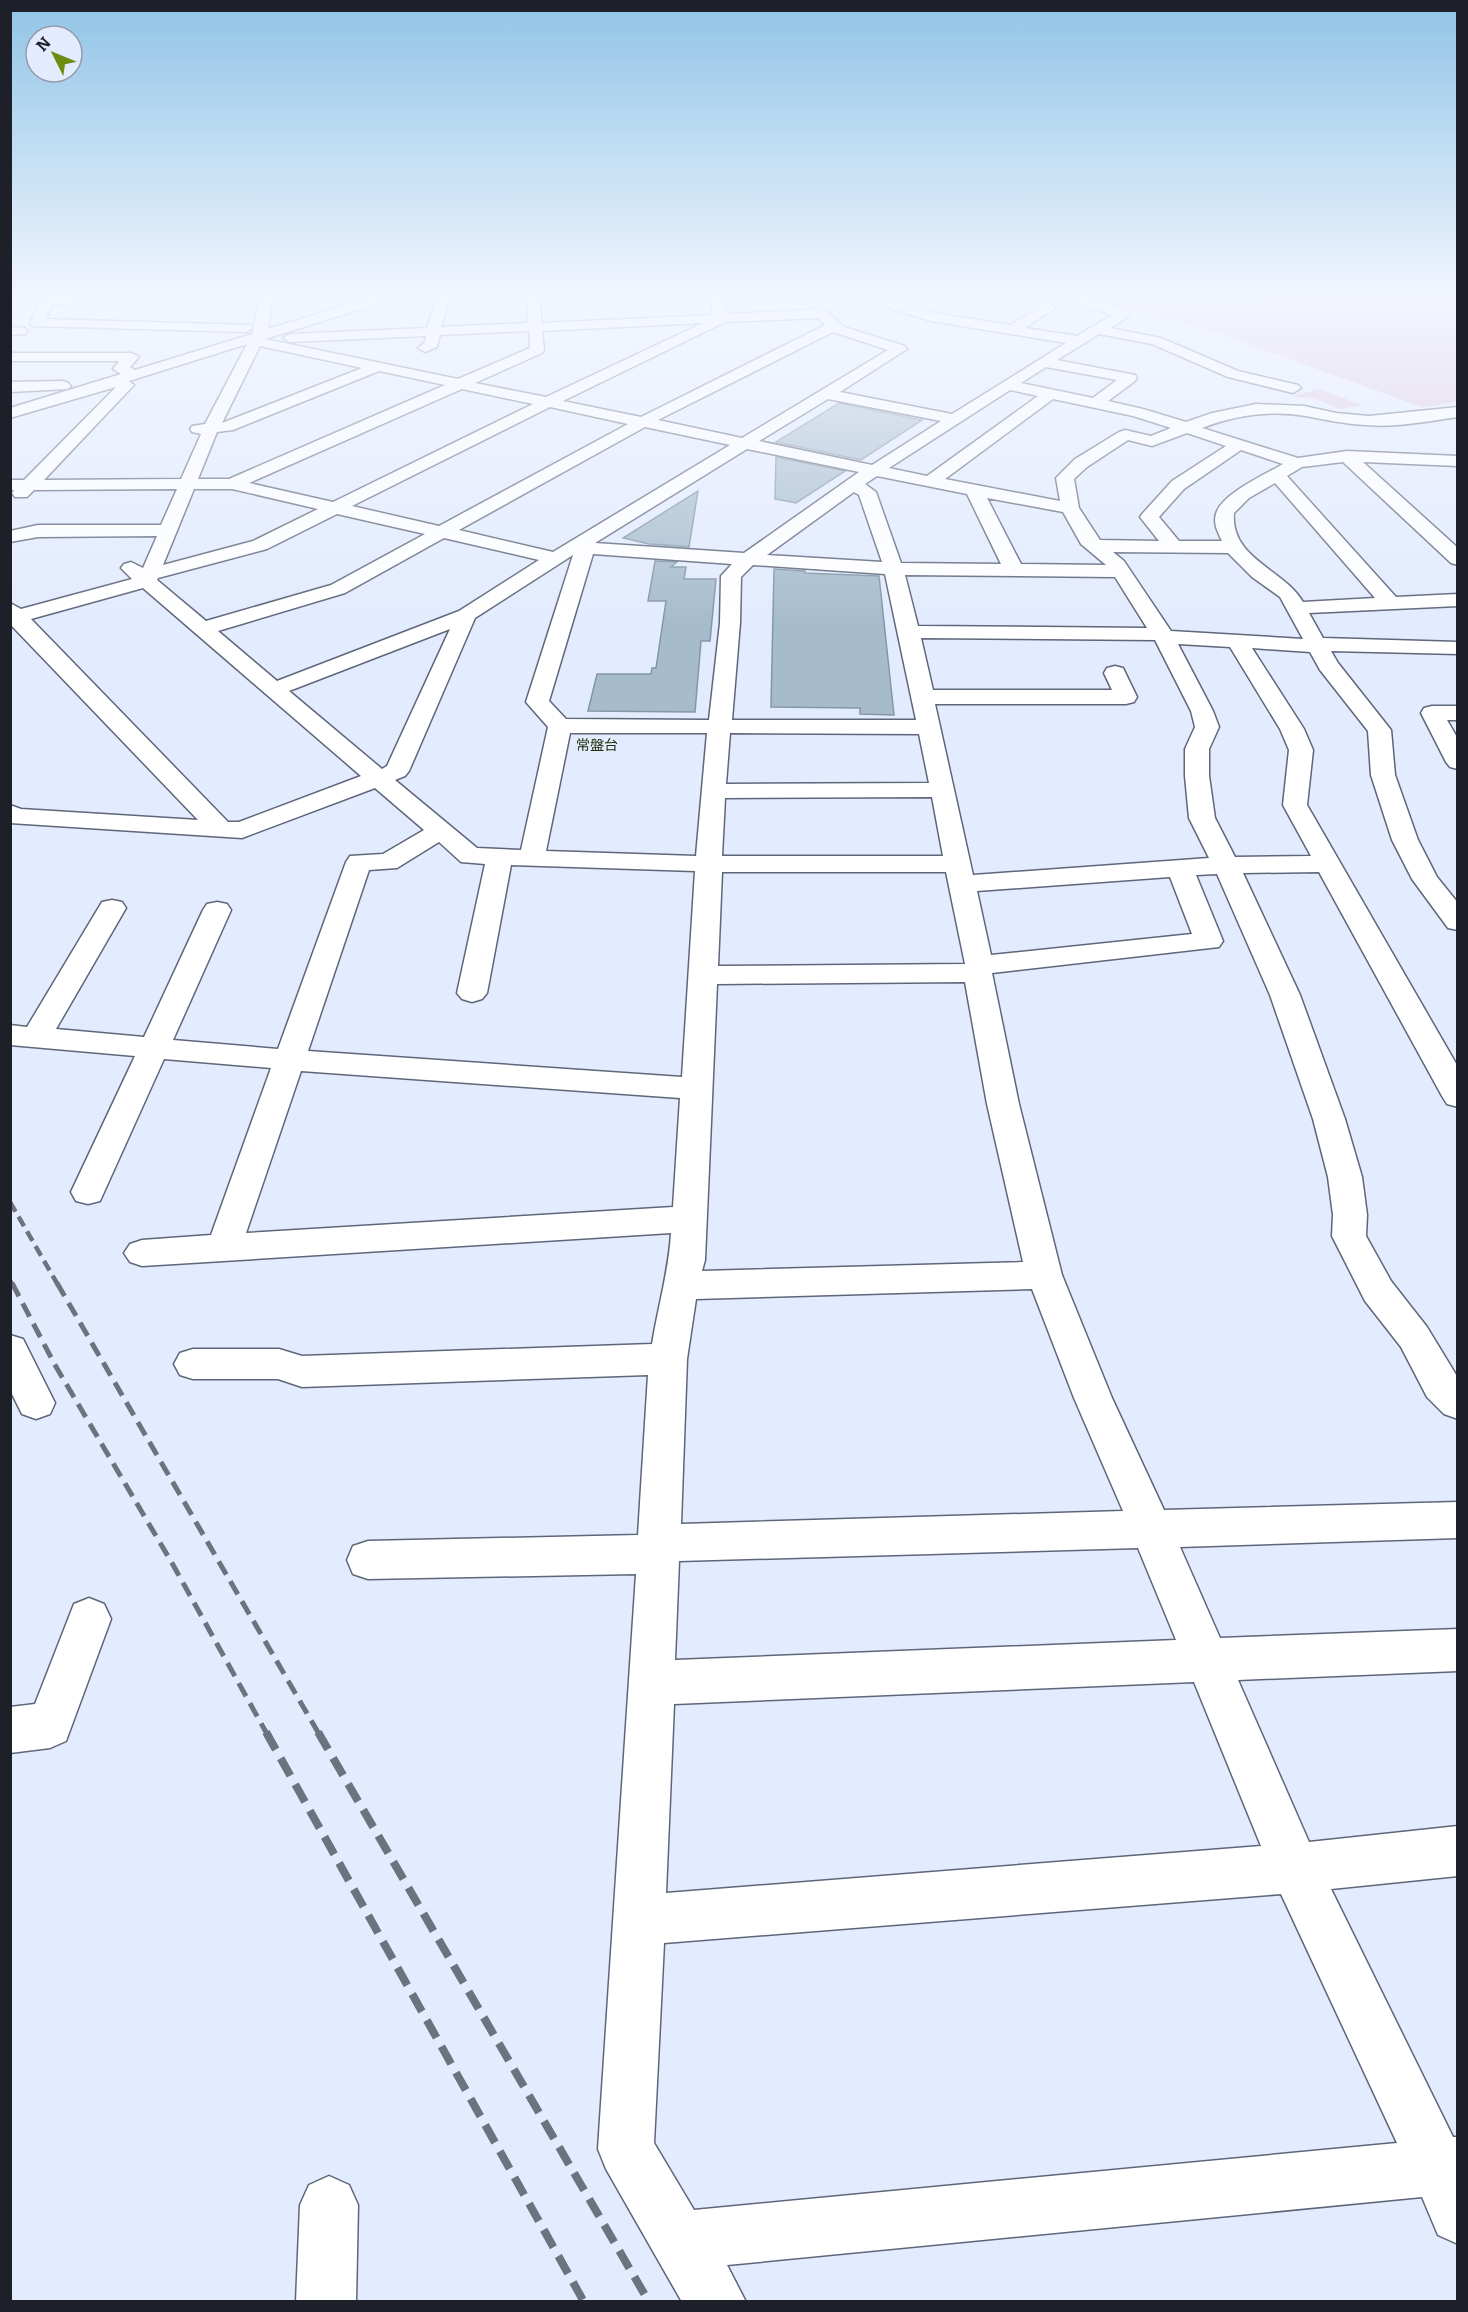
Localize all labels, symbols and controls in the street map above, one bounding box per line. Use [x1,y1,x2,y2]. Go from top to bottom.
north arrow [24,24,84,84]
text: N [32,33,55,55]
district label: 常盤台 [576,737,618,754]

